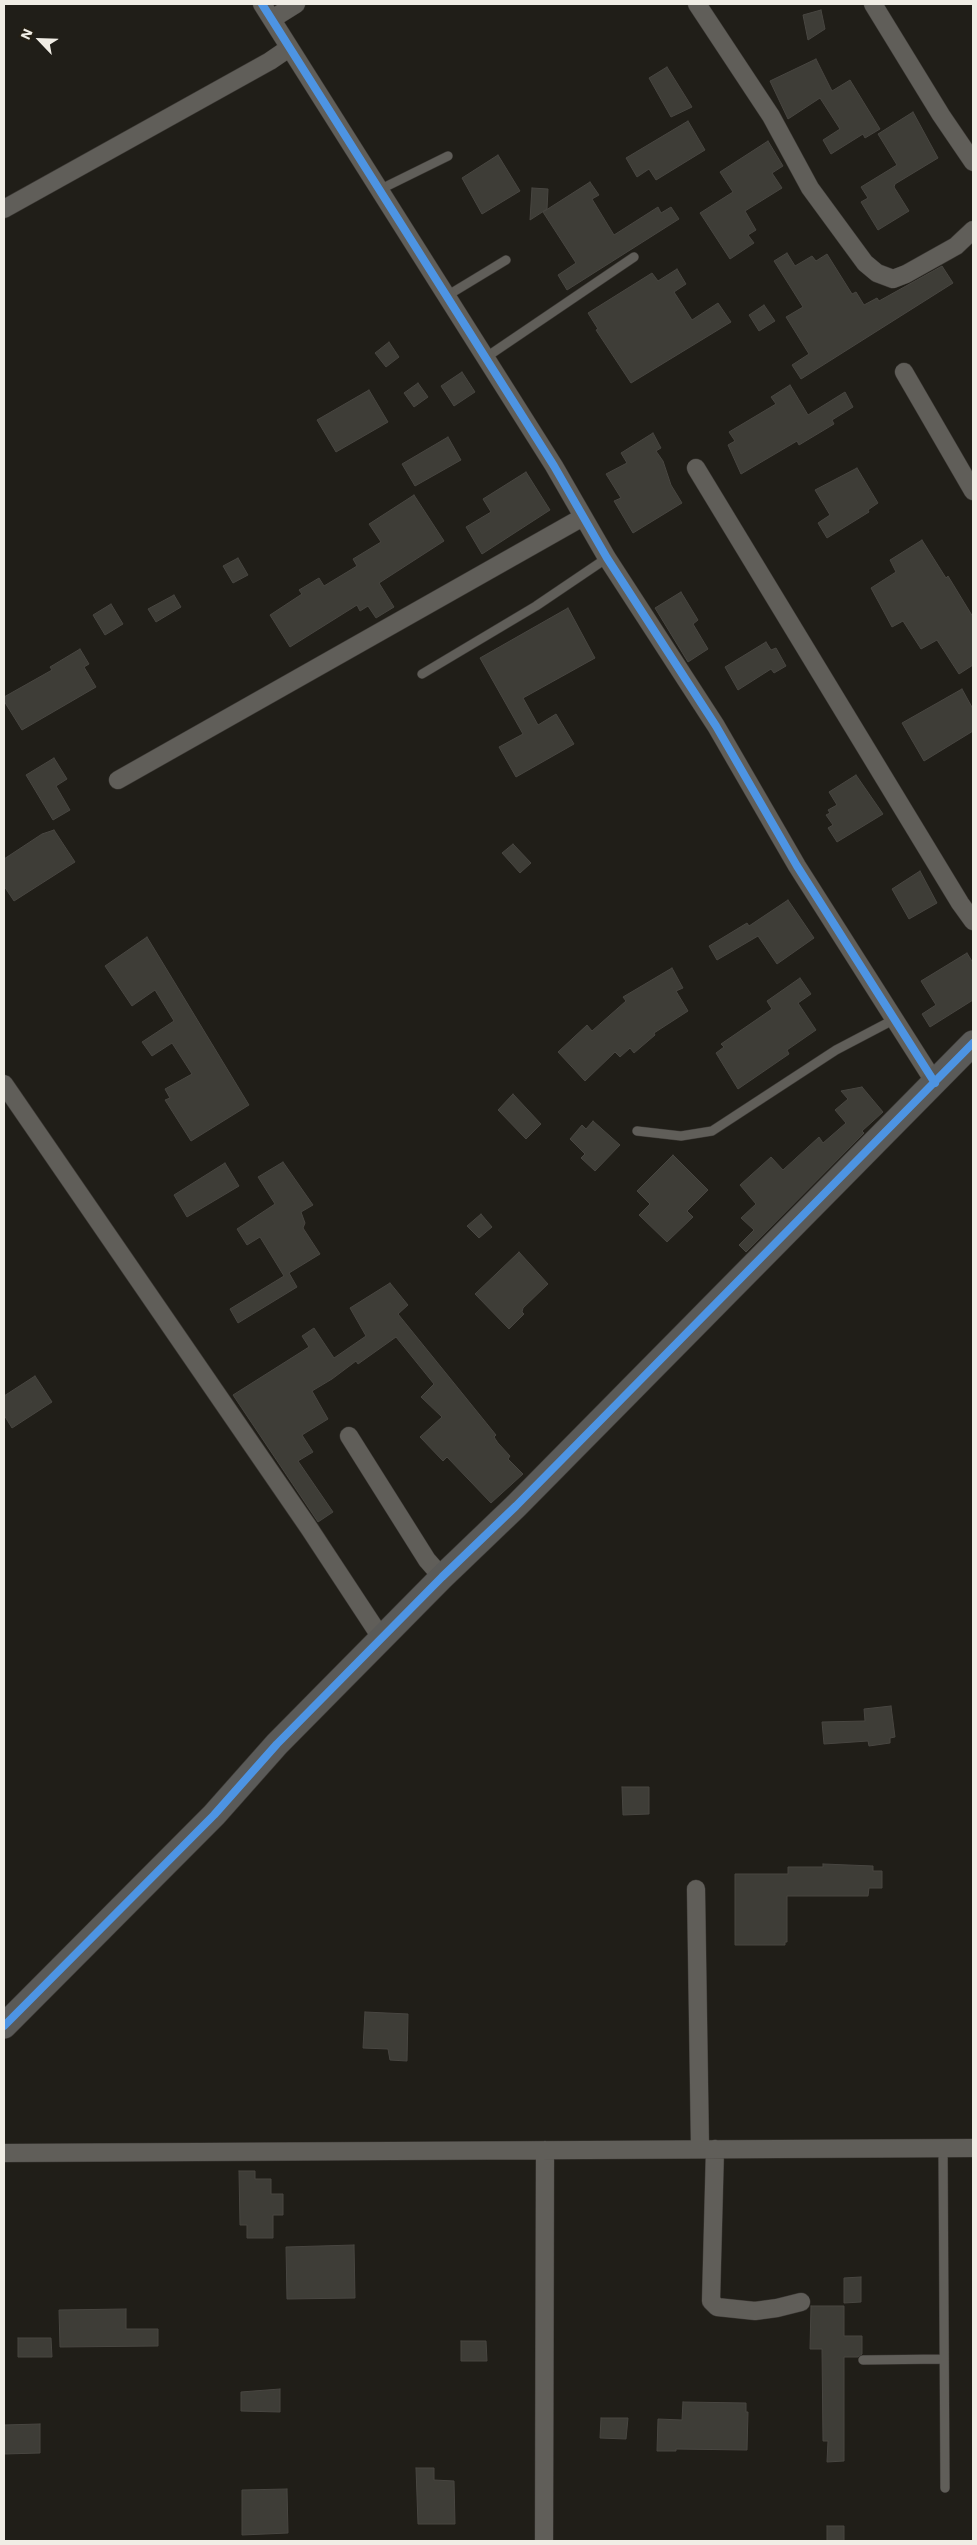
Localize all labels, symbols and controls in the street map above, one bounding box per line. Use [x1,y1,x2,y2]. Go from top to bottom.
north arrow [15,15,65,65]
text: N [17,26,36,42]

